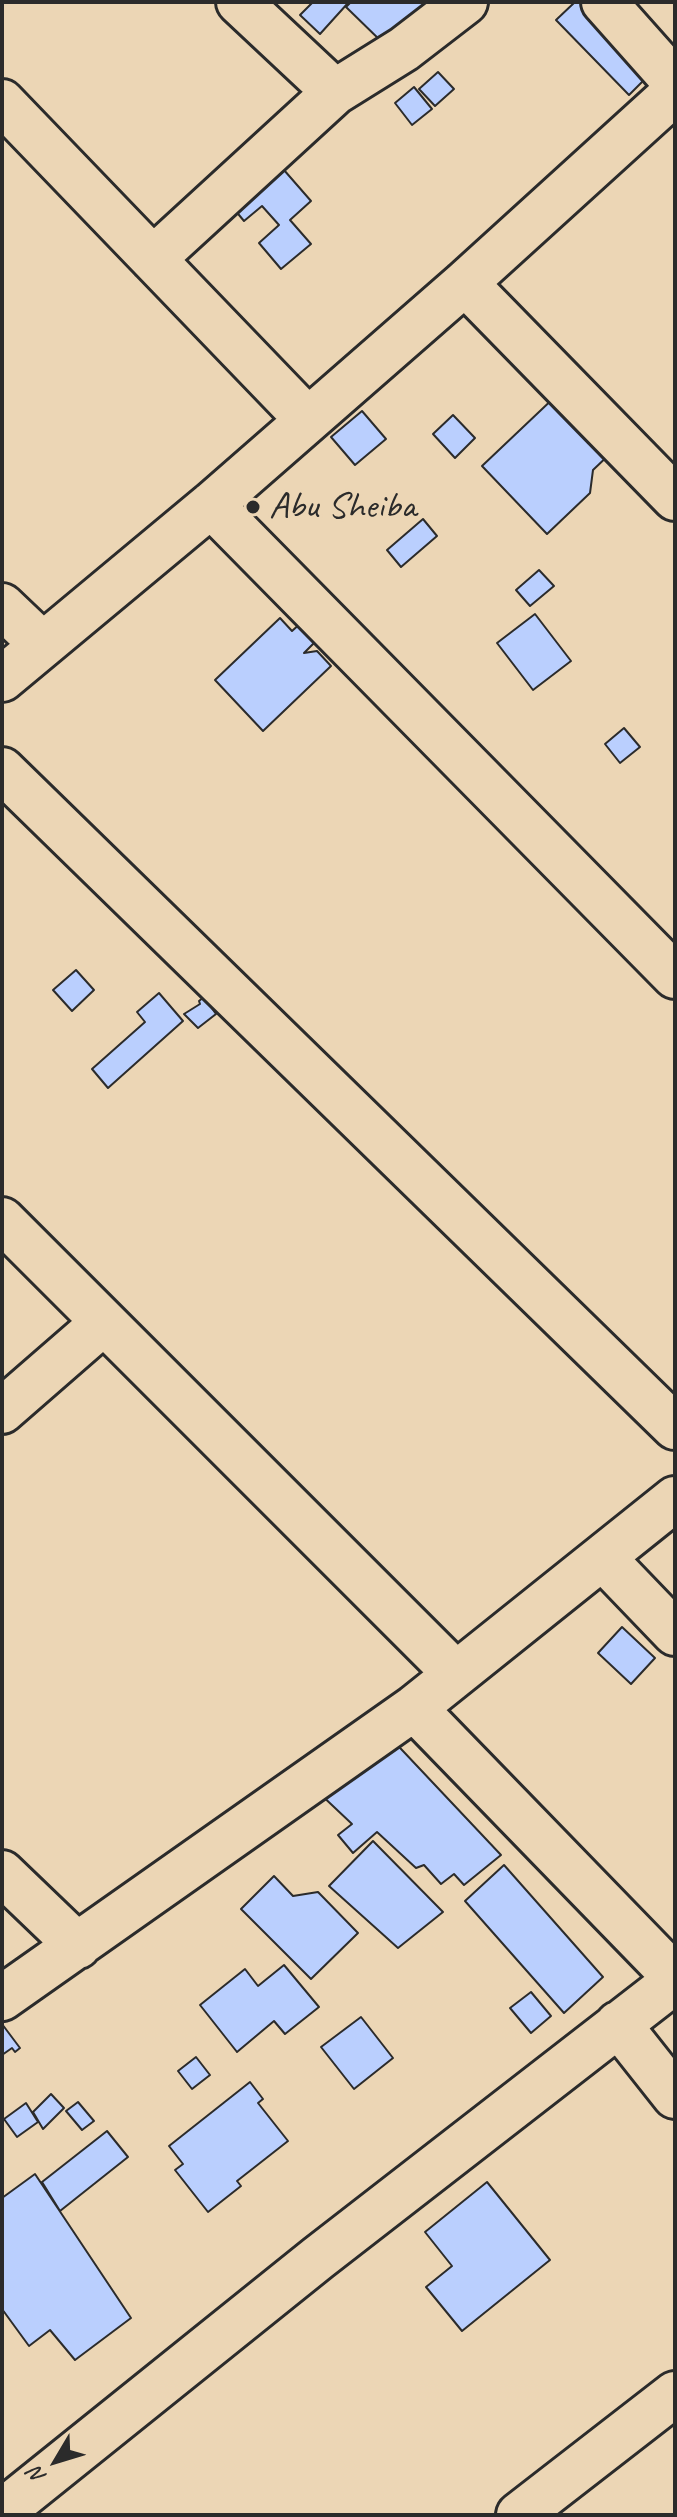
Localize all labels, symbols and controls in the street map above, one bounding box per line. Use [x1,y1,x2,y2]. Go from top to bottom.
place label: Abu Sheiba [269,484,416,530]
marker: Abu Sheiba [244,498,262,516]
north arrow [16,2421,96,2501]
text: N [22,2462,52,2490]

